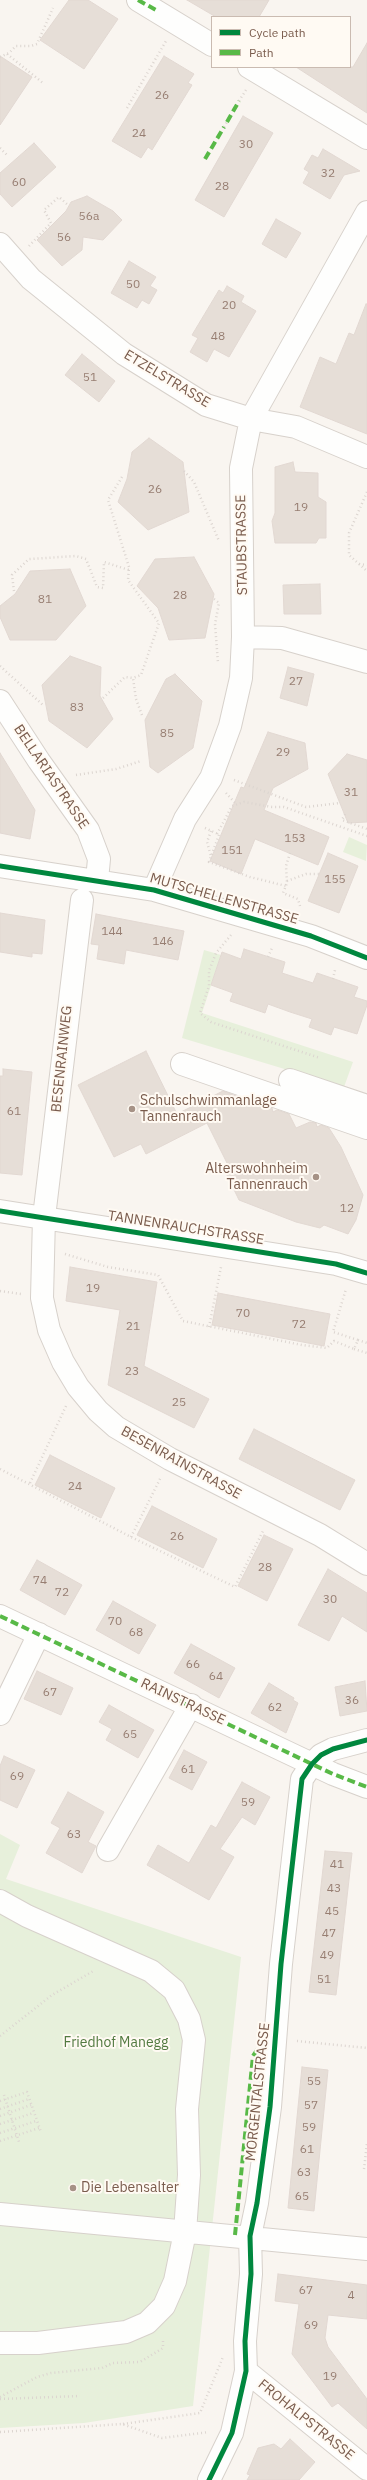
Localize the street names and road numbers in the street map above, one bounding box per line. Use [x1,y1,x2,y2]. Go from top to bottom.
street label: ETZELSTRASSE [121,347,213,411]
street label: STAUBSTRASSE [233,495,251,595]
street label: BELLARIASTRASSE [10,722,92,832]
street label: MUTSCHELLENSTRASSE [148,870,300,928]
street label: BESENRAINWEG [48,1005,76,1113]
street label: TANNENRAUCHSTRASSE [107,1207,265,1249]
street label: BESENRAINSTRASSE [118,1423,244,1503]
street label: RAINSTRASSE [138,1675,228,1729]
street label: MORGENTALSTRASSE [242,2022,274,2162]
street label: FROHALPSTRASSE [254,2376,358,2464]

